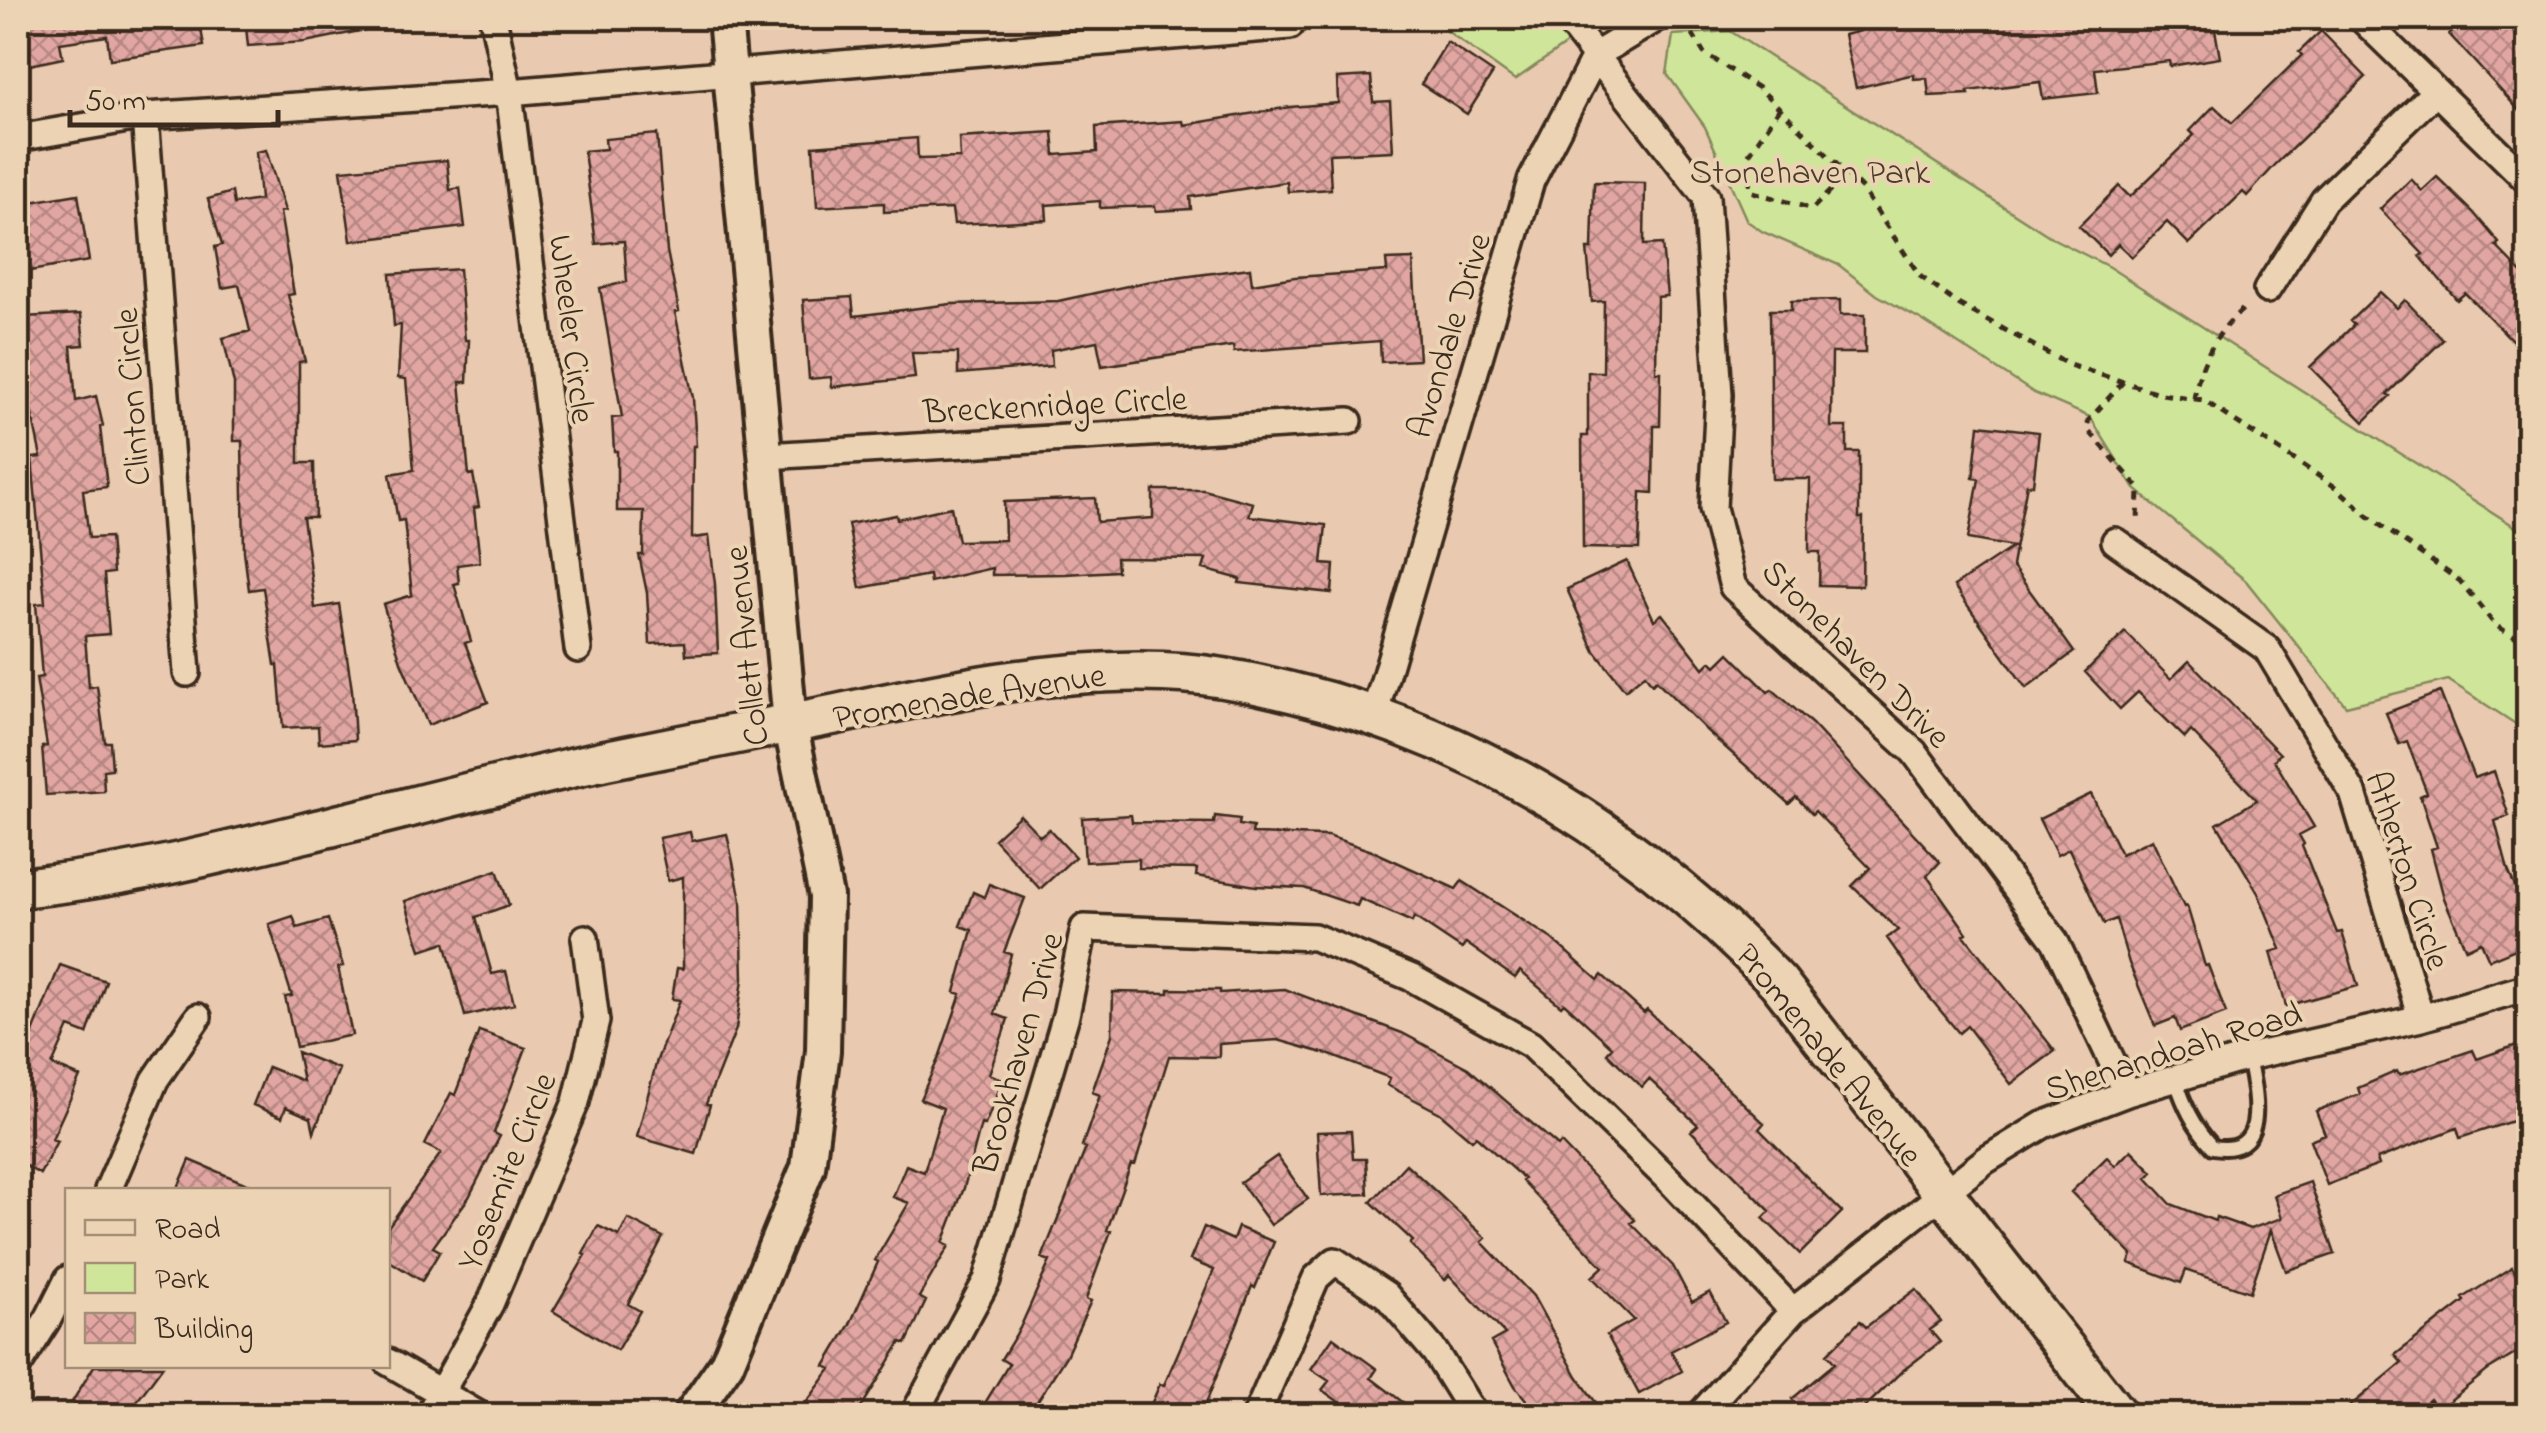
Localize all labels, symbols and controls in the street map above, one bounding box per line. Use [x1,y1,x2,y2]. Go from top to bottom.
scale bar [70,65,278,127]
text: 50 m [85,81,146,125]
park label: Stonehaven Park [1690,149,1931,200]
street label: Avondale Drive [1396,227,1507,445]
street label: Wheeler Circle [533,232,606,427]
street label: Clinton Circle [103,306,166,487]
street label: Breckenridge Circle [921,375,1189,440]
street label: Collett Avenue [713,543,784,748]
street label: Stonehaven Drive [1748,549,1961,762]
street label: Promenade Avenue [830,652,1110,745]
street label: Atherton Circle [2350,765,2462,977]
street label: Brookhaven Drive [961,927,1079,1182]
street label: Promenade Avenue [1721,933,1934,1179]
street label: Shenandoah Road [2039,990,2309,1117]
street label: Yosemite Circle [446,1065,572,1279]
legend [65,1188,390,1368]
text: Road [155,1209,220,1253]
text: Park [155,1259,210,1303]
text: Building [154,1309,253,1353]

